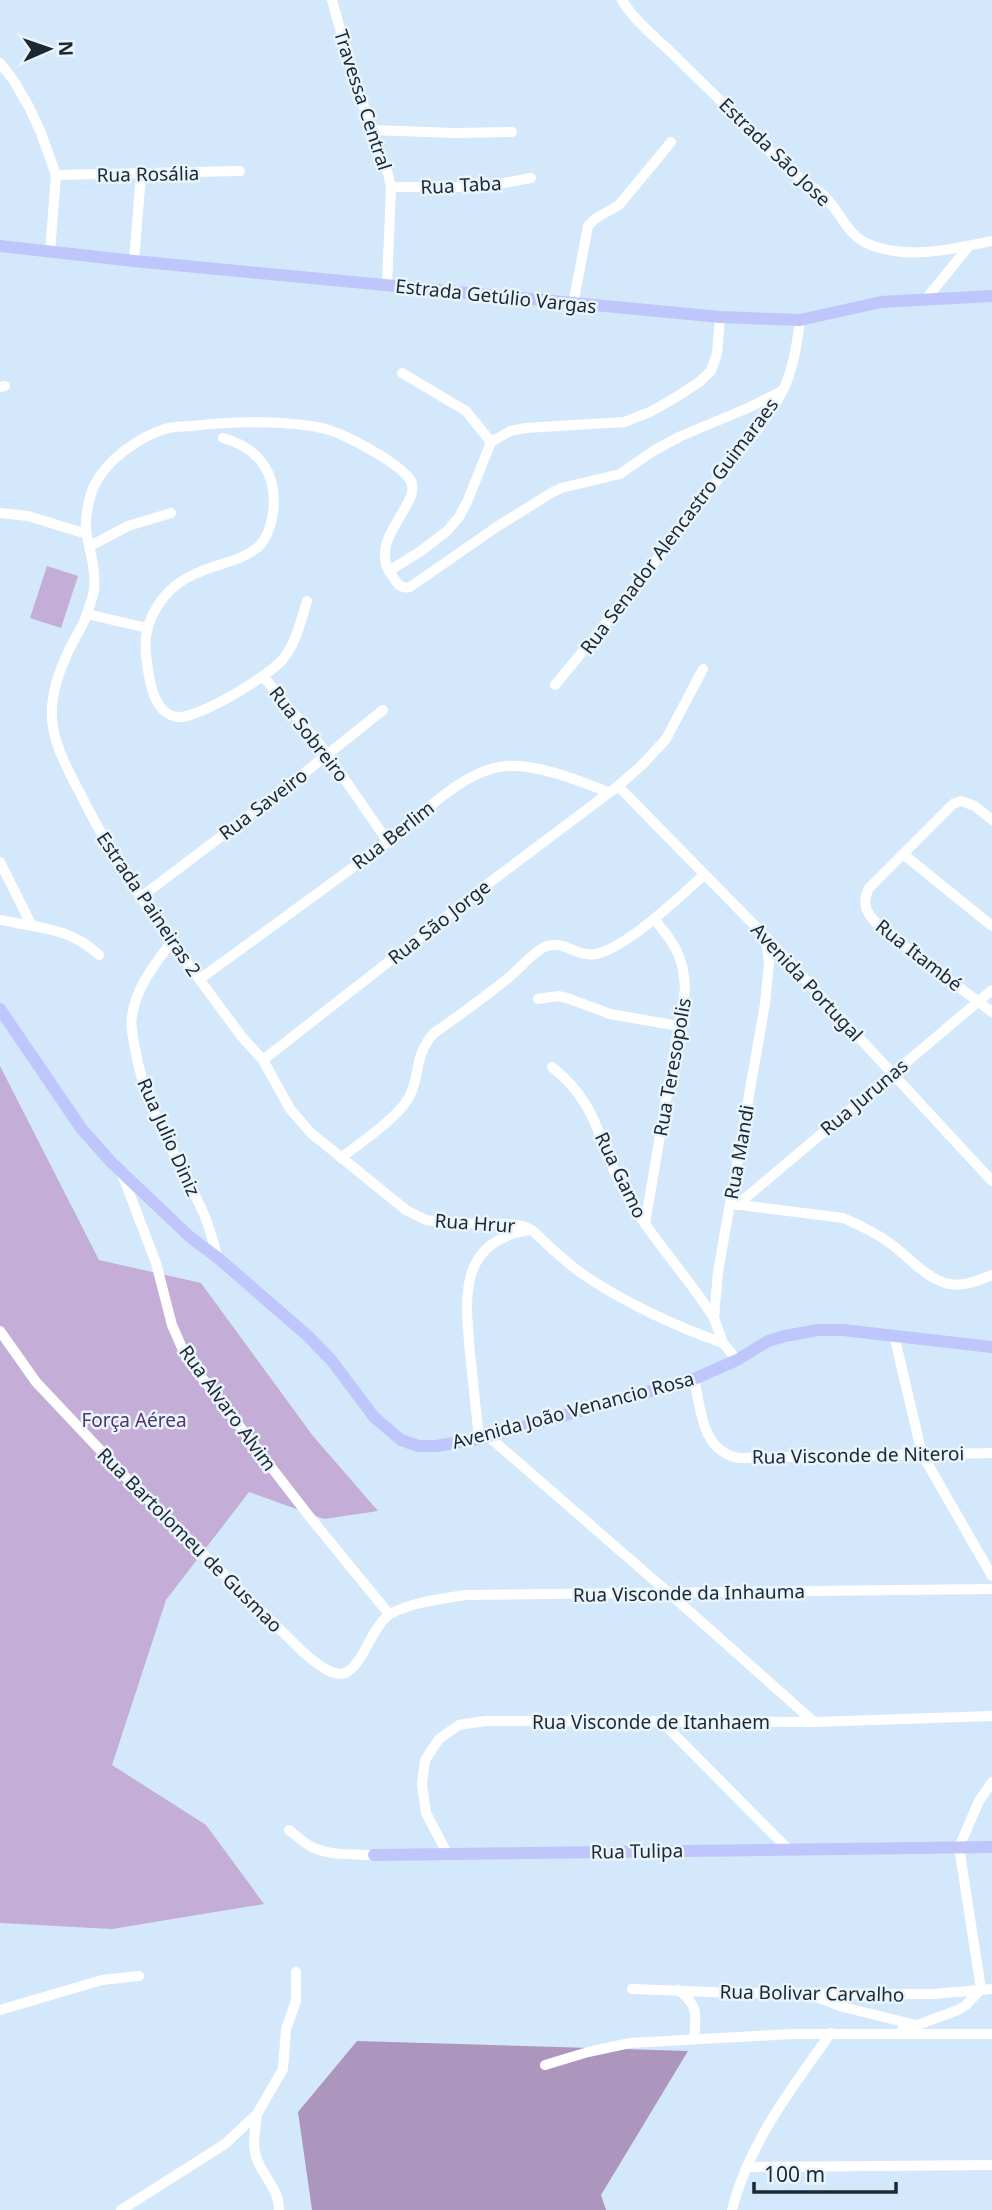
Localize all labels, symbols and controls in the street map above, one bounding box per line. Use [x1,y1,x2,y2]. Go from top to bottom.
north arrow [14,14,84,84]
street label: Travessa Central [328,26,398,174]
text: N [53,40,79,57]
street label: Estrada Sāo Jose [713,92,837,212]
street label: Rua Rosália [96,160,200,188]
street label: Rua Taba [420,170,502,200]
street label: Estrada Getúlio Vargas [394,273,598,319]
street label: Rua Senador Alencastro Guimaraes [574,393,784,659]
street label: Rua Sobreiro [263,681,355,787]
street label: Rua Saveiro [213,762,313,846]
street label: Rua Berlim [347,795,439,875]
street label: Estrada Paineiras 2 [91,827,207,981]
street label: Rua São Jorge [382,874,496,970]
street label: Rua Itambé [870,913,968,997]
street label: Avenida Portugal [745,917,869,1047]
street label: Rua Teresopolis [647,996,697,1138]
street label: Rua Jurunas [815,1053,913,1141]
street label: Rua Julio Diniz [131,1074,207,1200]
street label: Rua Mandi [718,1103,760,1201]
street label: Rua Gamo [589,1128,653,1222]
street label: Rua Hrur [434,1207,516,1239]
street label: Rua Alvaro Alvim [173,1340,283,1476]
street label: Avenida João Venancio Rosa [449,1365,697,1455]
park label: Força Aérea [81,1407,187,1433]
street label: Rua Visconde de Niteroi [752,1440,964,1470]
street label: Rua Bartolomeu de Gusmao [92,1442,288,1638]
street label: Rua Visconde da Inhauma [573,1578,805,1608]
street label: Rua Visconde de Itanhaem [532,1709,770,1735]
street label: Rua Tulipa [590,1837,684,1865]
street label: Rua Bolivar Carvalho [719,1978,905,2008]
scale bar [754,2150,896,2194]
text: 100 m [764,2160,825,2188]

